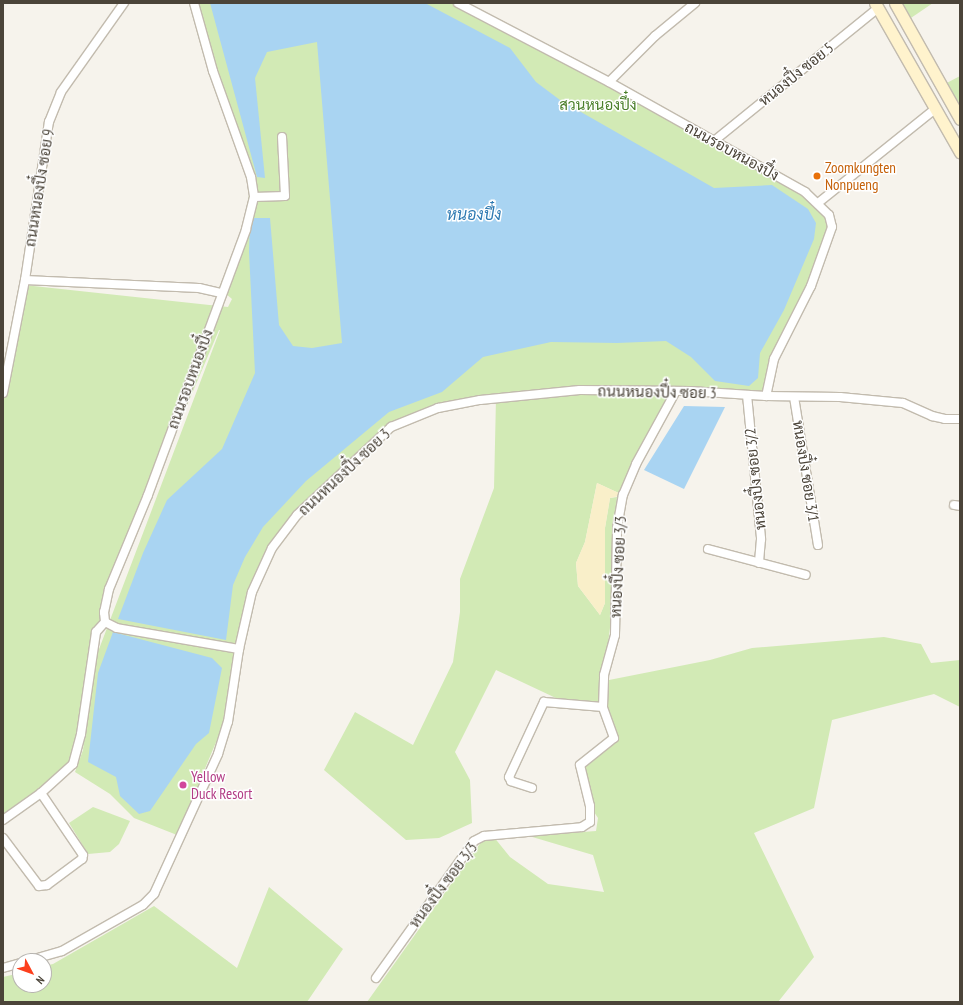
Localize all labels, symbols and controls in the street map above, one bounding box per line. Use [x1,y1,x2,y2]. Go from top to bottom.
street label: หนองปึ๋ง ซอย 5 [755,38,837,110]
park label: สวนหนองปึ๋ง [559,96,637,114]
street label: ถนนรอบหนองปึ๋ง [682,118,782,184]
street label: ถนนหนองปึ๋ง ซอย 9 [21,128,57,248]
place label: Zoomkungten Nonpueng [825,158,896,193]
marker: Zoomkungten Nonpueng [812,171,822,181]
water label: หนองปึ๋ง [447,204,501,224]
street label: ถนนรอบหนองปึ๋ง [164,327,216,431]
street label: ถนนหนองปึ๋ง ซอย 3 [597,382,717,402]
street label: หนองปึ๋ง ซอย 3/1 [789,419,823,523]
street label: ถนนหนองปึ๋ง ซอย 3 [294,425,394,519]
street label: หนองปึ๋ง ซอย 3/2 [741,427,769,531]
street label: หนองปึ๋ง ซอย 3/3 [606,515,630,619]
place label: Yellow Duck Resort [191,767,253,802]
marker: Yellow Duck Resort [178,780,188,790]
street label: หนองปึ๋ง ซอย 3/3 [405,839,481,931]
north arrow [12,953,52,993]
text: N [33,973,48,987]

